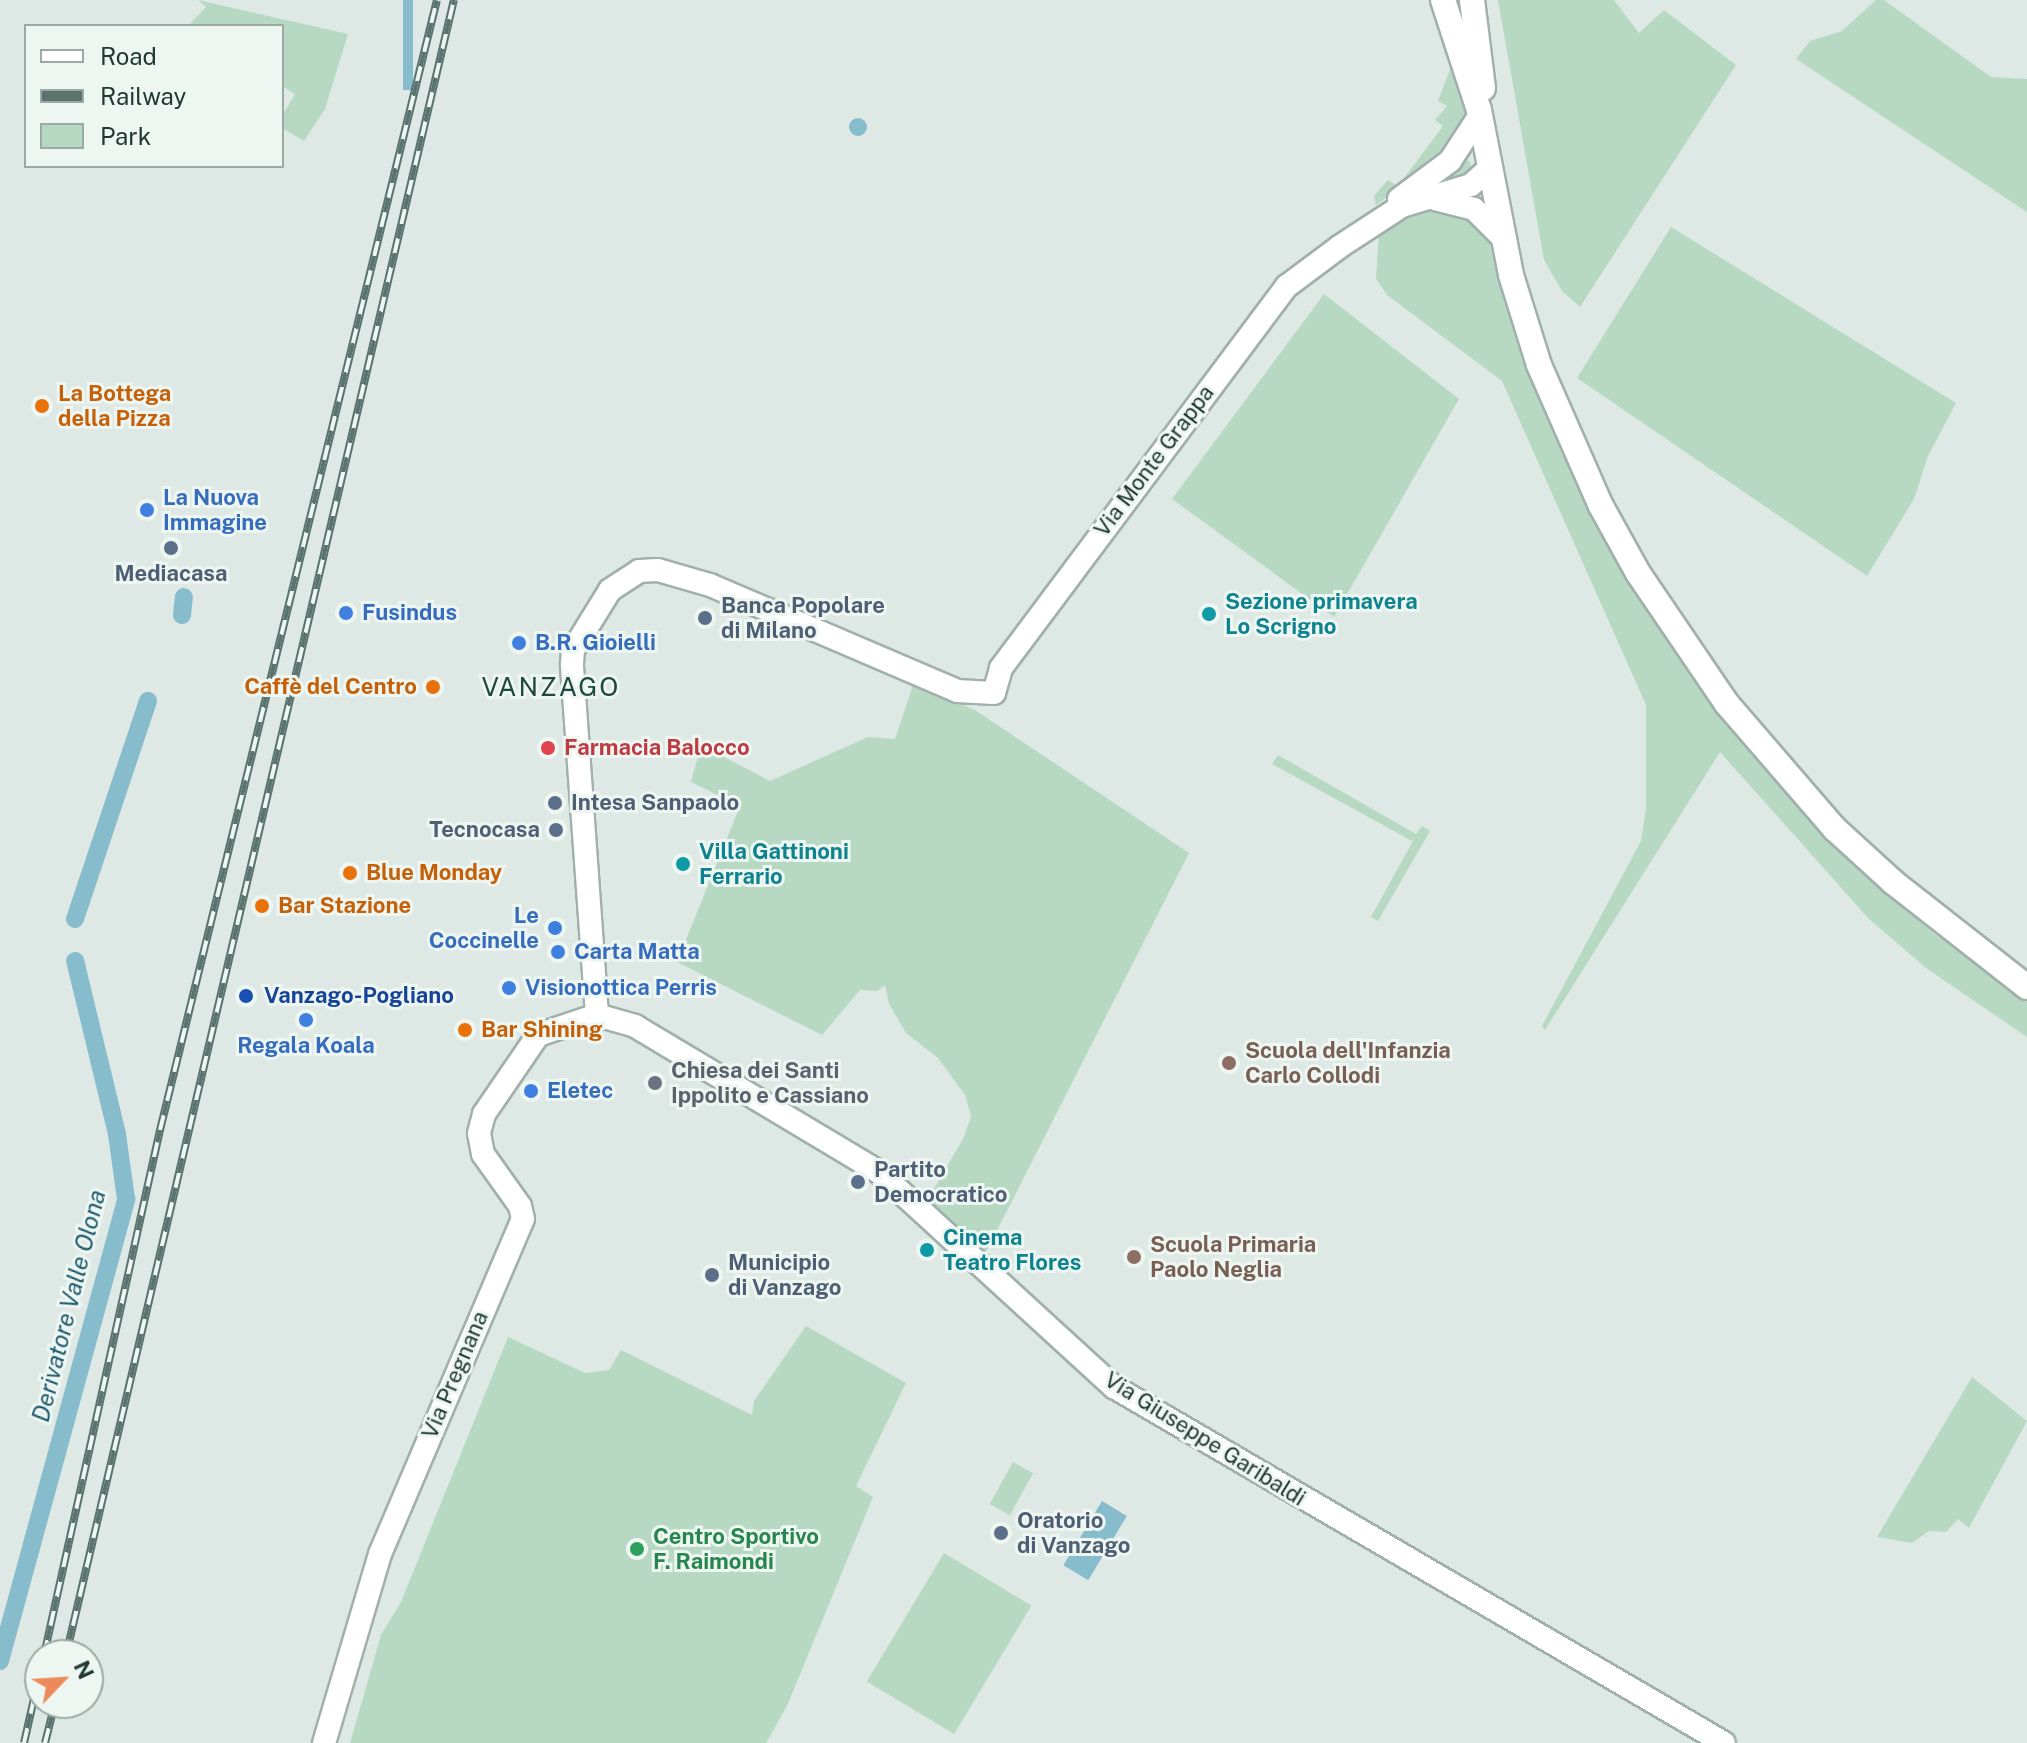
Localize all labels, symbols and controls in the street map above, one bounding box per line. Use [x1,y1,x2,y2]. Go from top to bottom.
legend [24,24,284,168]
text: Road [100,42,157,70]
text: Railway [100,82,186,110]
text: Park [100,122,151,150]
place label: La Bottega della Pizza [58,380,171,432]
street label: Via Monte Grappa [1089,380,1219,542]
marker: La Bottega della Pizza [33,397,51,415]
place label: La Nuova Immagine [163,484,267,536]
marker: La Nuova Immagine [138,501,156,519]
marker: Mediacasa [162,539,180,557]
place label: Mediacasa [115,561,227,587]
place label: Sezione primavera Lo Scrigno [1225,588,1418,640]
place label: Banca Popolare di Milano [721,592,885,644]
place label: Fusindus [362,600,457,626]
marker: Fusindus [337,604,355,622]
marker: Sezione primavera Lo Scrigno [1200,605,1218,623]
marker: Banca Popolare di Milano [696,609,714,627]
place label: B.R. Gioielli [535,630,656,656]
marker: B.R. Gioielli [510,634,528,652]
district label: VANZAGO [482,671,620,703]
place label: Caffè del Centro [244,674,417,700]
marker: Caffè del Centro [424,678,442,696]
place label: Farmacia Balocco [564,735,750,761]
marker: Farmacia Balocco [539,739,557,757]
place label: Intesa Sanpaolo [571,790,739,816]
marker: Intesa Sanpaolo [546,794,564,812]
place label: Tecnocasa [429,817,540,843]
marker: Tecnocasa [547,821,565,839]
place label: Villa Gattinoni Ferrario [699,838,849,890]
marker: Villa Gattinoni Ferrario [674,855,692,873]
place label: Blue Monday [366,860,502,886]
marker: Blue Monday [341,864,359,882]
place label: Bar Stazione [278,893,411,919]
marker: Bar Stazione [253,897,271,915]
place label: Le Coccinelle [429,902,539,954]
marker: Le Coccinelle [546,919,564,937]
place label: Carta Matta [574,939,700,965]
marker: Carta Matta [549,943,567,961]
place label: Visionottica Perris [525,975,717,1001]
marker: Visionottica Perris [500,979,518,997]
place label: Vanzago-Pogliano [264,983,454,1009]
marker: Vanzago-Pogliano [235,985,257,1007]
marker: Regala Koala [297,1011,315,1029]
place label: Bar Shining [481,1017,603,1043]
marker: Bar Shining [456,1021,474,1039]
place label: Regala Koala [237,1033,375,1059]
place label: Scuola dell'Infanzia Carlo Collodi [1245,1037,1451,1088]
marker: Scuola dell'Infanzia Carlo Collodi [1220,1054,1238,1072]
place label: Chiesa dei Santi Ippolito e Cassiano [671,1057,869,1108]
marker: Chiesa dei Santi Ippolito e Cassiano [646,1074,664,1092]
place label: Eletec [547,1078,613,1104]
marker: Eletec [522,1082,540,1100]
place label: Partito Democratico [874,1156,1007,1208]
marker: Partito Democratico [849,1173,867,1191]
water label: Derivatore Valle Olona [26,1187,112,1425]
place label: Cinema Teatro Flores [943,1224,1081,1276]
place label: Scuola Primaria Paolo Neglia [1150,1231,1316,1282]
marker: Cinema Teatro Flores [918,1241,936,1259]
marker: Scuola Primaria Paolo Neglia [1125,1248,1143,1266]
place label: Municipio di Vanzago [728,1249,842,1300]
marker: Municipio di Vanzago [703,1266,721,1284]
street label: Via Pregnana [416,1307,494,1443]
street label: Via Giuseppe Garibaldi [1100,1366,1310,1512]
place label: Oratorio di Vanzago [1017,1507,1131,1558]
place label: Centro Sportivo F. Raimondi [653,1523,819,1574]
marker: Oratorio di Vanzago [992,1524,1010,1542]
marker: Centro Sportivo F. Raimondi [628,1540,646,1558]
north arrow [24,1639,104,1719]
text: N [69,1656,99,1683]

